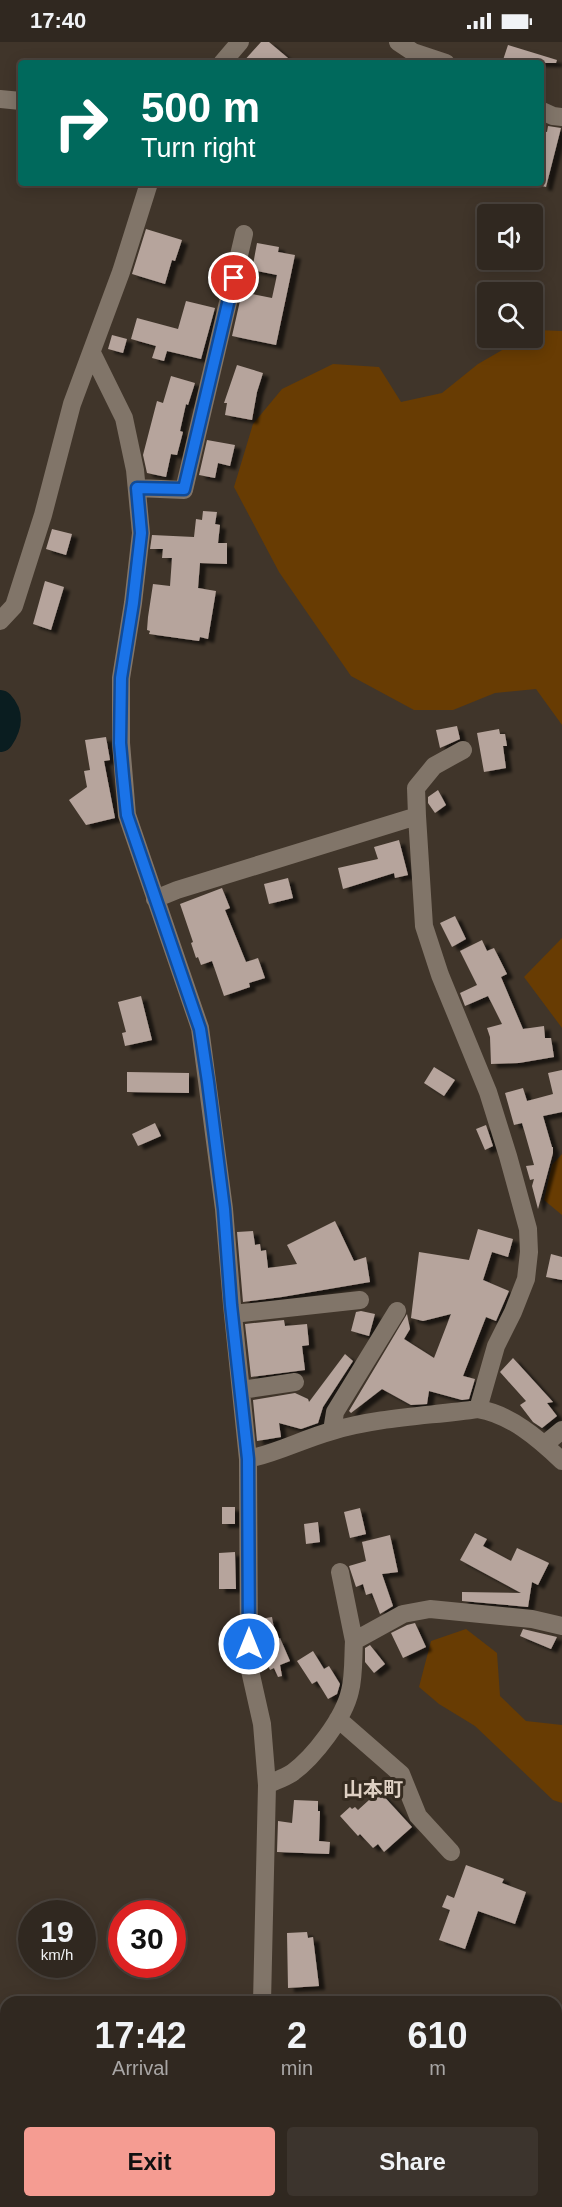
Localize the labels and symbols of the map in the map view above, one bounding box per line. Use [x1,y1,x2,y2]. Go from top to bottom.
pin [208,252,259,303]
position arrow [217,1612,281,1676]
district label: 山本町 [343,1778,403,1800]
speed limit sign: 30 [108,1900,186,1978]

